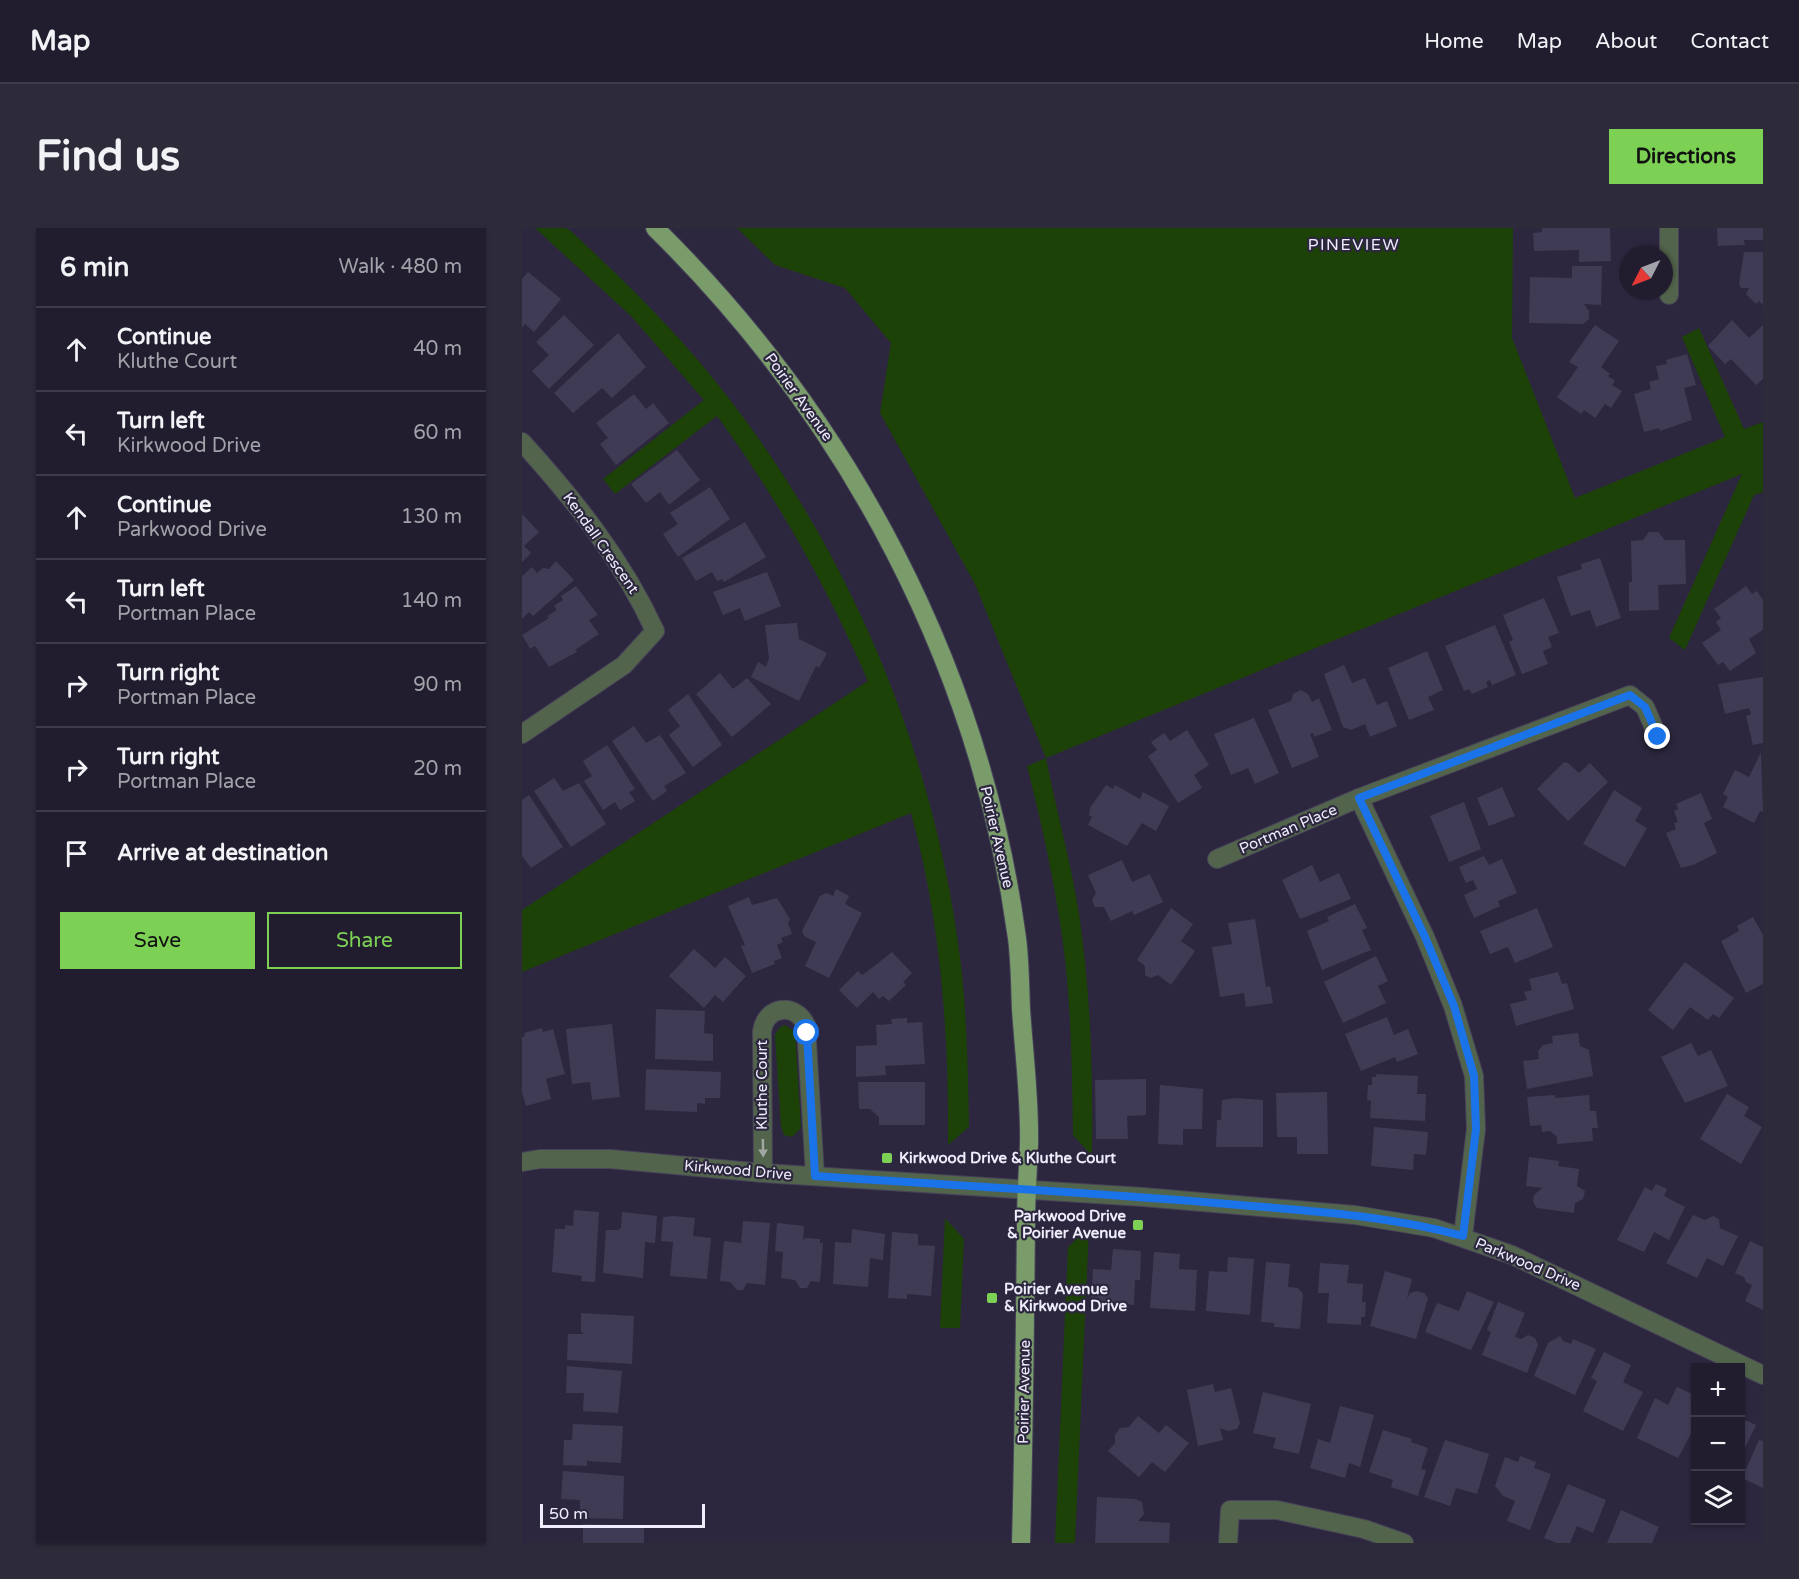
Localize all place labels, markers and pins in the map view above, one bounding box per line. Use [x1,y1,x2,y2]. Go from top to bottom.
place label: Kirkwood Drive & Kluthe Court [899,1149,1116,1167]
marker: Kirkwood Drive & Kluthe Court [880,1151,894,1165]
place label: Parkwood Drive & Poirier Avenue [1007,1207,1127,1242]
marker: Parkwood Drive & Poirier Avenue [1131,1218,1145,1232]
place label: Poirier Avenue & Kirkwood Drive [1004,1280,1127,1315]
marker: Poirier Avenue & Kirkwood Drive [985,1291,999,1305]

